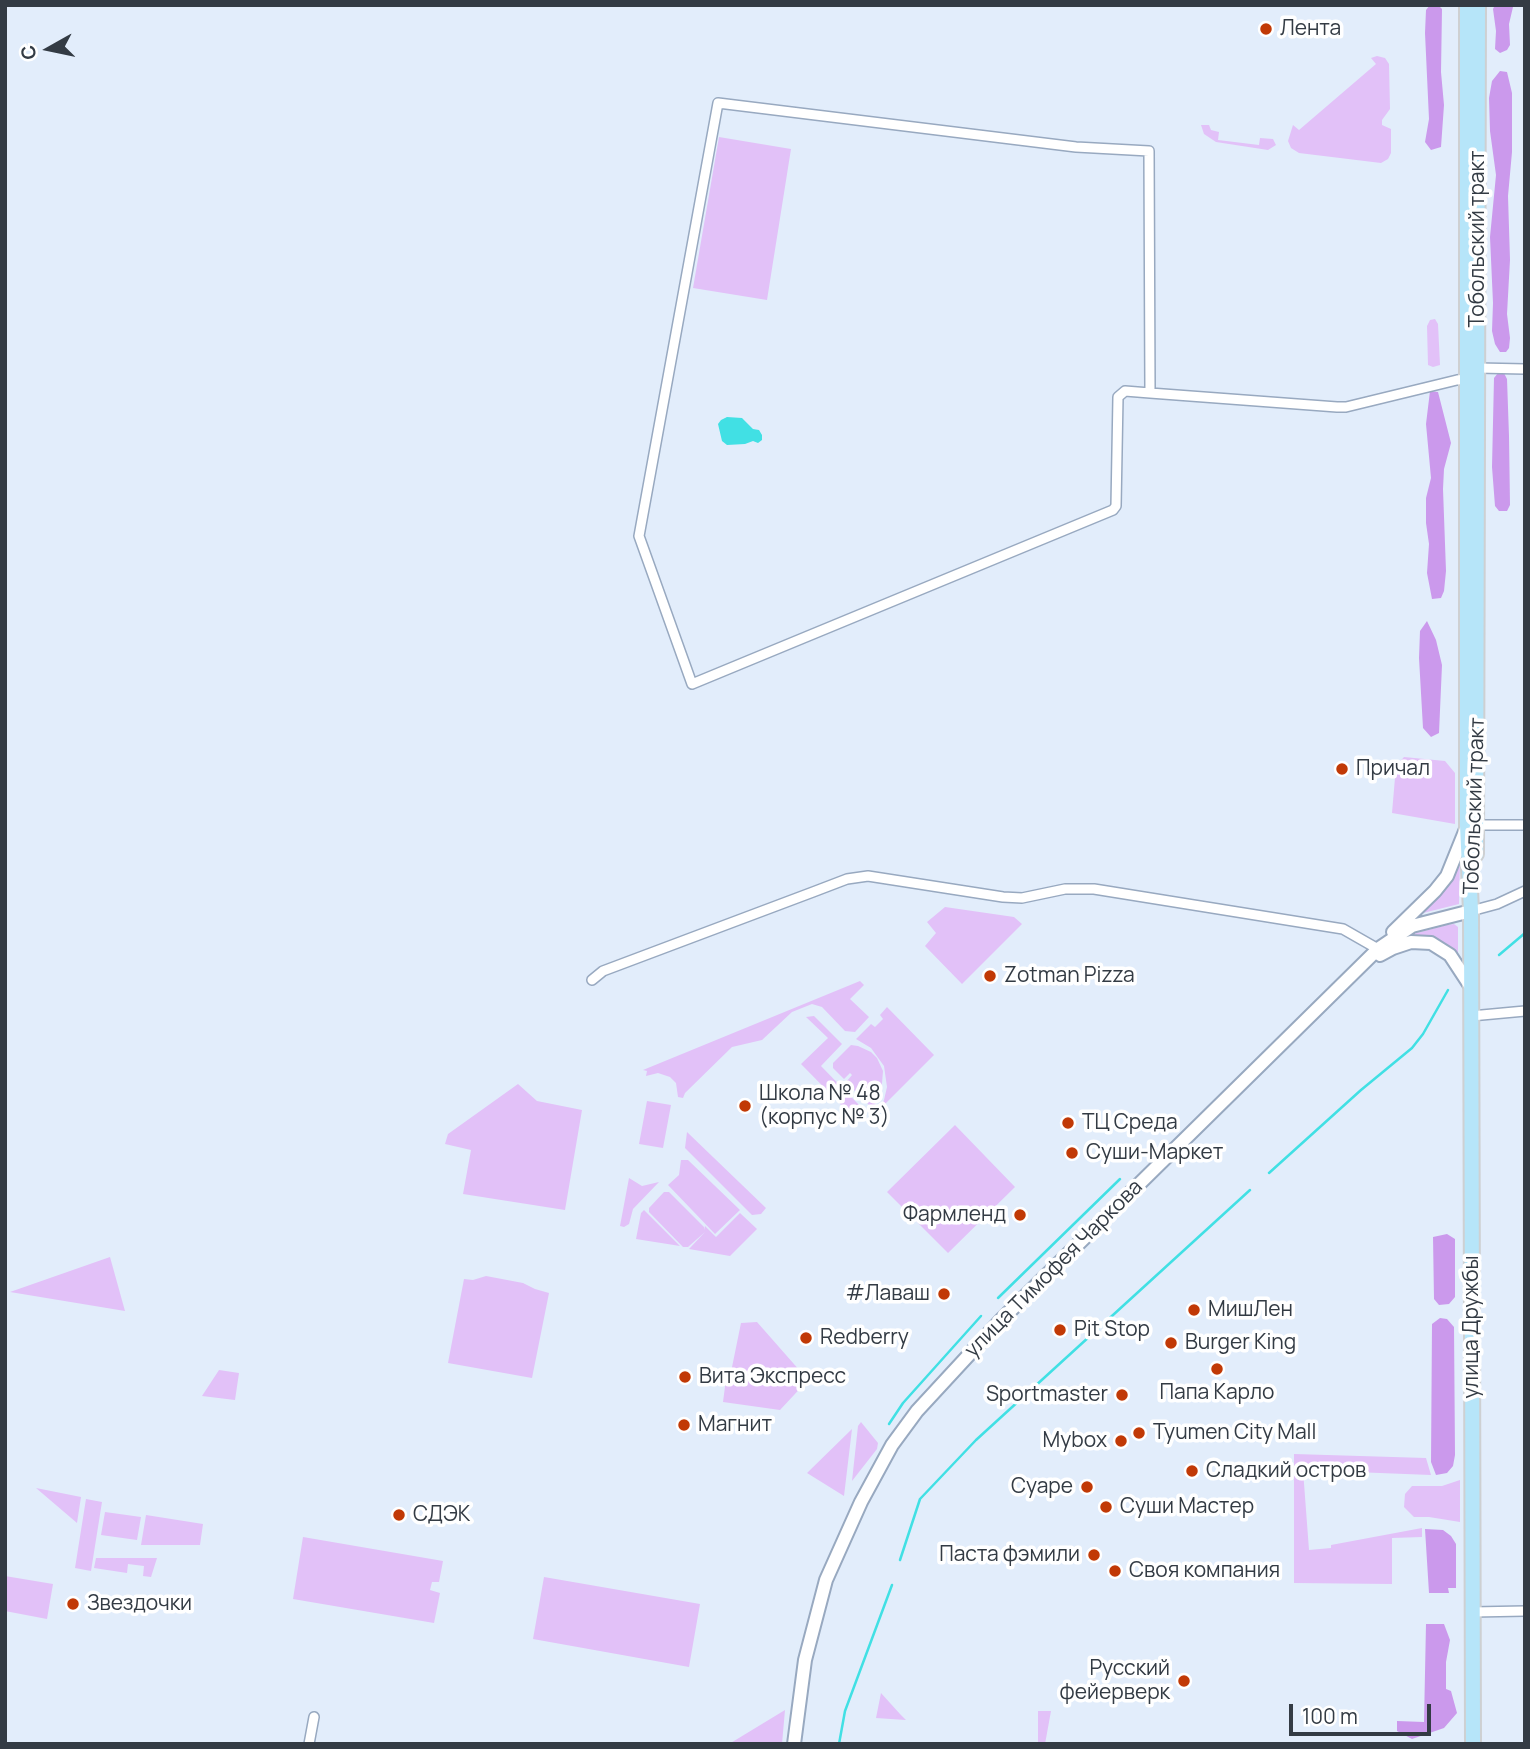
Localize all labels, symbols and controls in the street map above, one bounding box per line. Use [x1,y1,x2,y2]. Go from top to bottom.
north arrow [14,14,84,84]
place label: Лента [1280,16,1341,42]
marker: Лента [1258,21,1274,37]
text: С [14,43,42,61]
street label: Тобольский тракт [1465,150,1491,328]
street label: Тобольский тракт [1459,717,1491,895]
place label: Причал [1356,756,1430,782]
marker: Причал [1334,761,1350,777]
place label: Zotman Pizza [1004,963,1135,989]
marker: Zotman Pizza [982,968,998,984]
place label: Школа № 48 (корпус № 3) [759,1081,889,1131]
marker: Школа № 48 (корпус № 3) [737,1098,753,1114]
place label: ТЦ Среда [1082,1110,1178,1136]
marker: ТЦ Среда [1060,1115,1076,1131]
place label: Суши-Маркет [1086,1140,1223,1166]
marker: Суши-Маркет [1064,1145,1080,1161]
street label: улица Тимофея Чаркова [960,1175,1148,1363]
place label: Фармленд [903,1202,1006,1228]
marker: Фармленд [1012,1207,1028,1223]
street label: улица Дружбы [1459,1255,1485,1399]
place label: #Лаваш [845,1281,930,1307]
marker: #Лаваш [936,1286,952,1302]
place label: МишЛен [1208,1297,1293,1323]
marker: МишЛен [1186,1302,1202,1318]
place label: Pit Stop [1074,1317,1150,1343]
marker: Pit Stop [1052,1322,1068,1338]
place label: Redberry [820,1325,909,1351]
marker: Redberry [798,1330,814,1346]
place label: Burger King [1185,1330,1296,1356]
marker: Burger King [1163,1335,1179,1351]
marker: Папа Карло [1209,1361,1225,1377]
place label: Вита Экспресс [699,1364,846,1390]
marker: Вита Экспресс [677,1369,693,1385]
place label: Папа Карло [1159,1380,1275,1406]
place label: Sportmaster [986,1382,1108,1408]
marker: Sportmaster [1114,1387,1130,1403]
place label: Магнит [698,1412,772,1438]
marker: Магнит [676,1417,692,1433]
place label: Tyumen City Mall [1153,1420,1316,1446]
marker: Tyumen City Mall [1131,1425,1147,1441]
place label: Mybox [1043,1428,1107,1454]
marker: Mybox [1113,1433,1129,1449]
place label: Сладкий остров [1206,1458,1366,1484]
marker: Сладкий остров [1184,1463,1200,1479]
place label: Суаре [1011,1474,1073,1500]
marker: Суаре [1079,1479,1095,1495]
place label: Суши Мастер [1120,1494,1254,1520]
marker: Суши Мастер [1098,1499,1114,1515]
place label: СДЭК [413,1502,470,1528]
marker: СДЭК [391,1507,407,1523]
place label: Паста фэмили [939,1542,1080,1568]
marker: Паста фэмили [1086,1547,1102,1563]
place label: Своя компания [1129,1558,1280,1584]
marker: Своя компания [1107,1563,1123,1579]
place label: Звездочки [87,1591,192,1617]
marker: Звездочки [65,1596,81,1612]
place label: Русский фейерверк [1060,1656,1170,1706]
marker: Русский фейерверк [1176,1673,1192,1689]
scale bar [1292,1690,1434,1734]
text: 100 m [1302,1702,1358,1730]

